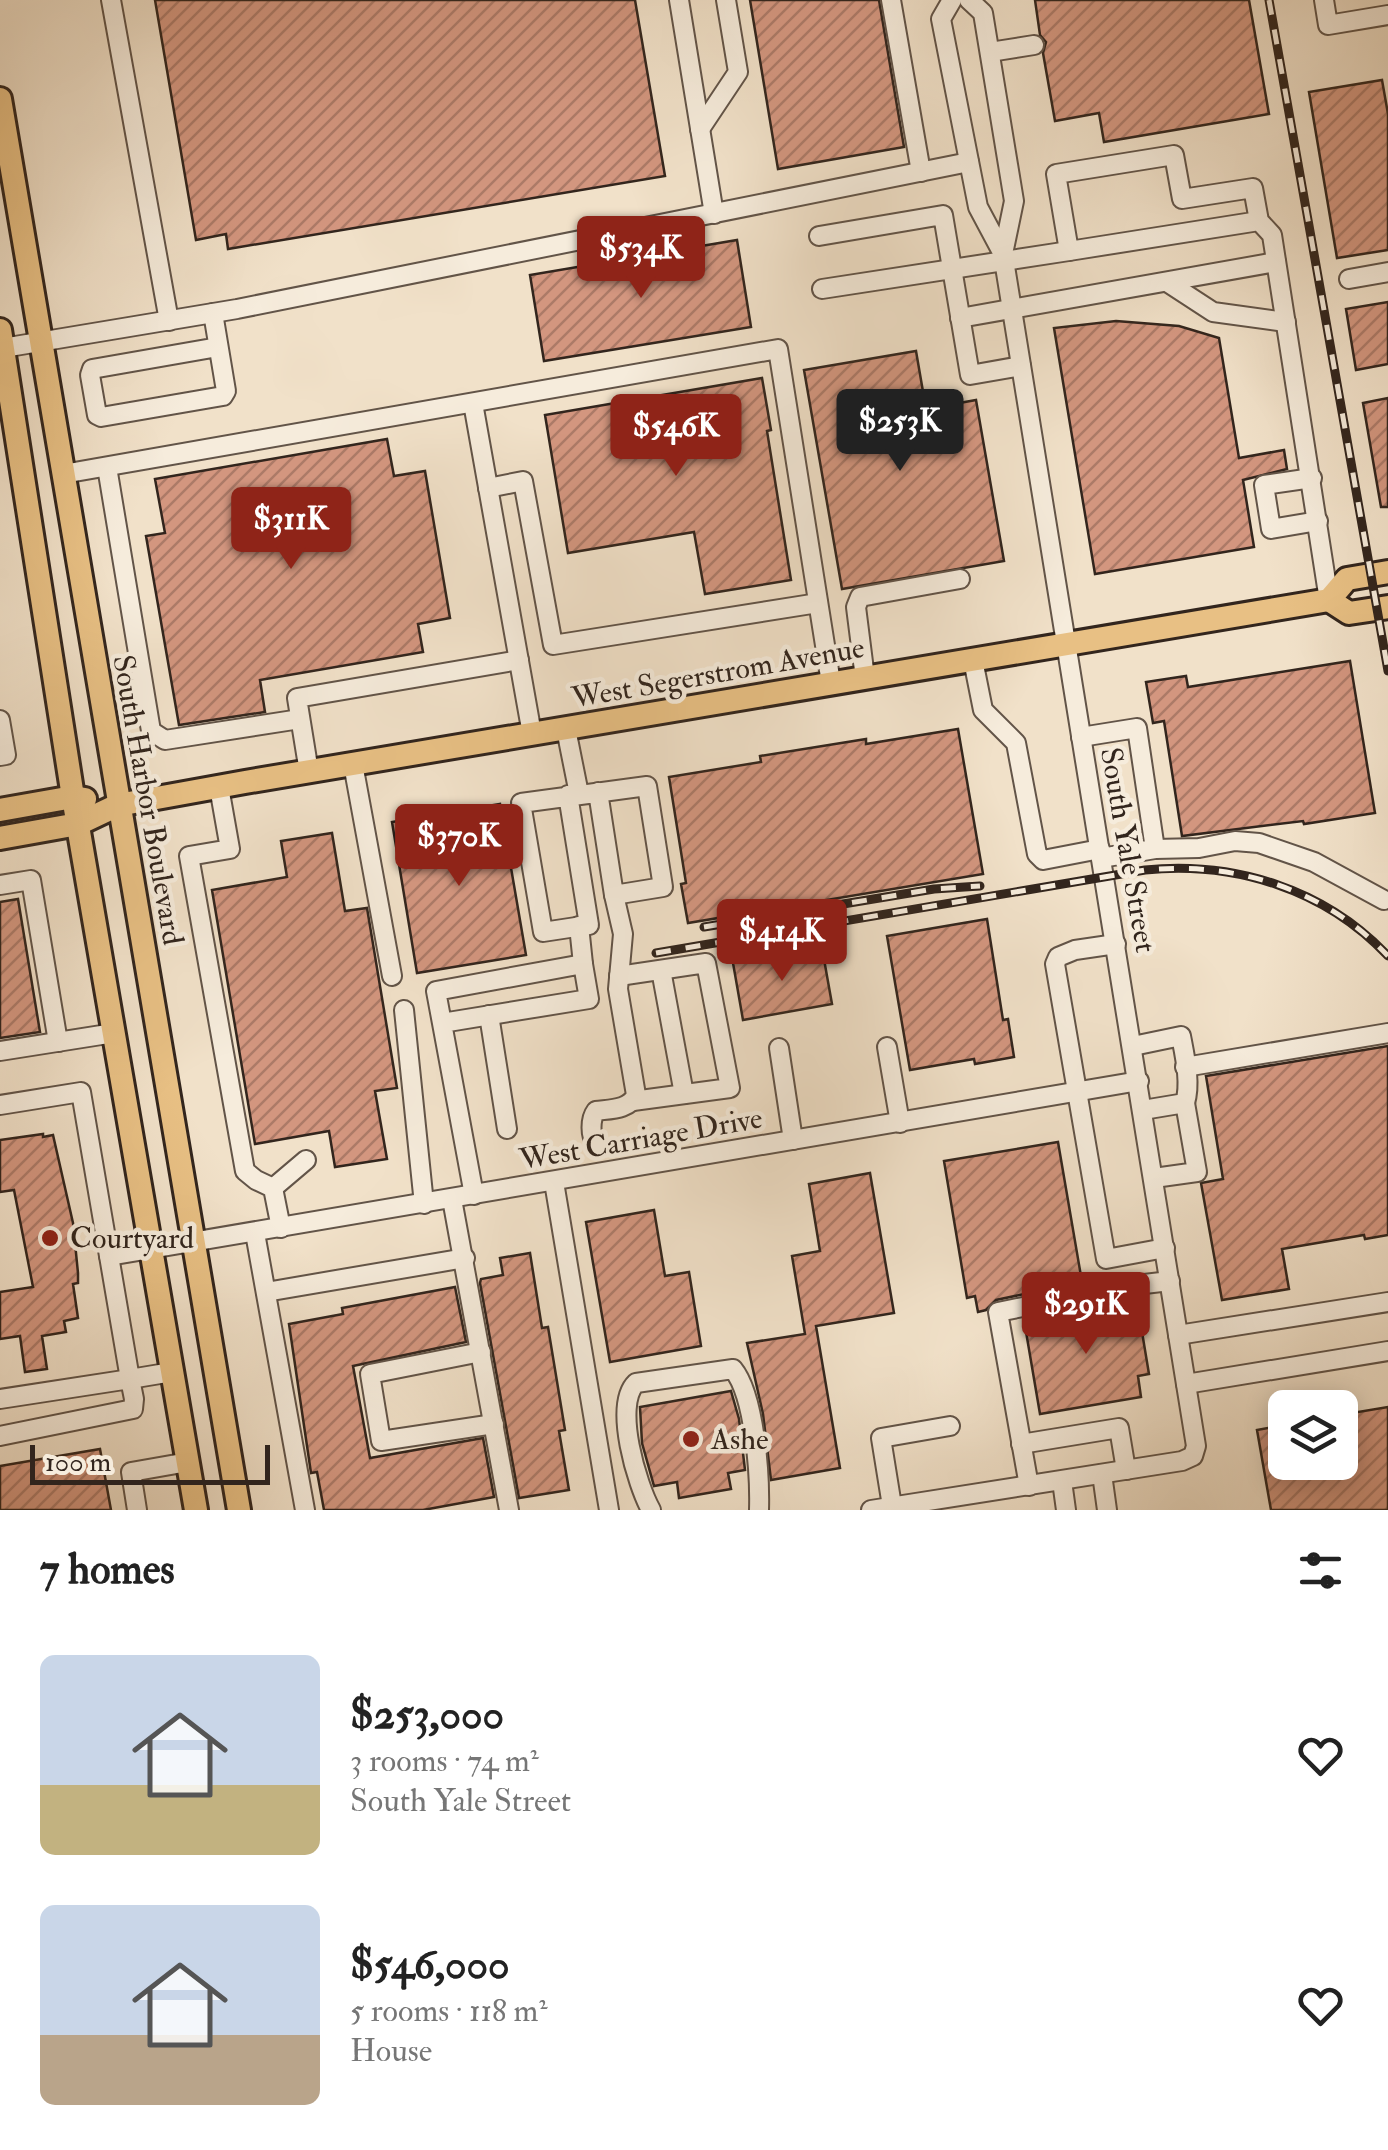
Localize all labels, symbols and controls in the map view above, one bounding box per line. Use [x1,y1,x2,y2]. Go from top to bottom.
pin: $534K [571,216,711,301]
text: $534K [599,228,683,268]
pin: $253K [830,389,970,474]
pin: $546K [606,394,746,479]
text: $253K [859,401,941,441]
text: $546K [632,406,720,446]
pin: $311K [221,487,361,572]
text: $311K [253,499,329,539]
street label: West Segerstrom Avenue [568,629,867,717]
street label: South Harbor Boulevard [104,652,192,948]
street label: South Yale Street [1092,745,1164,956]
pin: $370K [389,804,529,889]
text: $370K [417,816,501,856]
pin: $414K [712,899,852,984]
text: $414K [739,911,825,951]
street label: West Carriage Drive [516,1099,765,1179]
place label: Courtyard [70,1220,194,1257]
marker: Courtyard [39,1227,61,1249]
pin: $291K [1016,1272,1156,1357]
text: $291K [1044,1284,1128,1324]
map controls [1268,1390,1358,1480]
button: layers [1268,1390,1358,1480]
place label: Ashe [710,1421,769,1458]
marker: Ashe [680,1428,702,1450]
scale bar [30,1440,270,1484]
text: 100 m [45,1445,111,1480]
icon: filters [1293,1543,1348,1598]
text: 7 homes [40,1544,175,1596]
text: $253,000 [350,1689,504,1741]
icon: home [120,1695,240,1815]
icon: heart [1293,1728,1348,1783]
text: 3 rooms · 74 m² [350,1741,539,1781]
text: South Yale Street [350,1781,571,1821]
text: $546,000 [350,1939,510,1991]
icon: home [120,1945,240,2065]
icon: heart [1293,1978,1348,2033]
text: 5 rooms · 118 m² [350,1991,547,2031]
text: House [350,2031,432,2071]

